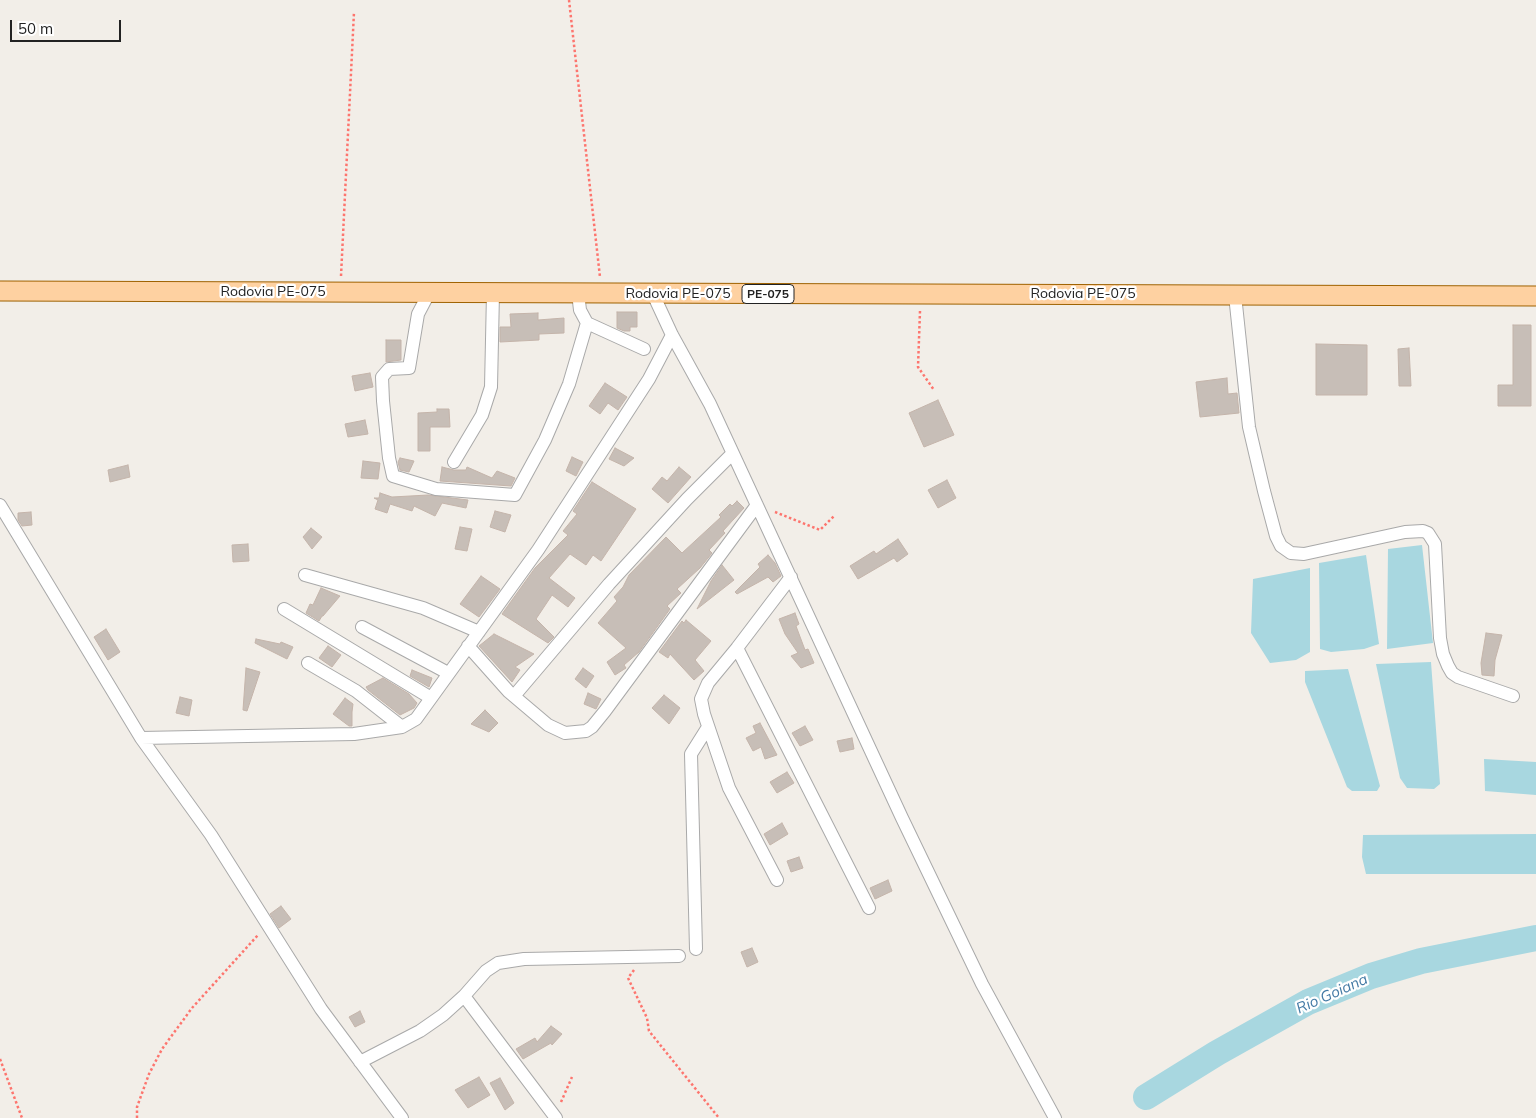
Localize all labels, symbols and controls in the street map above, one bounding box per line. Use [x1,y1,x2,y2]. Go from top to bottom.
scale bar [12,10,124,42]
text: 50 m [18,19,53,38]
street label: Rodovia PE-075 [220,284,326,300]
road number: PE-075 [742,284,794,304]
street label: Rodovia PE-075 [625,286,731,302]
street label: Rodovia PE-075 [1030,286,1136,302]
water label: Rio Goiana [1293,970,1371,1018]

